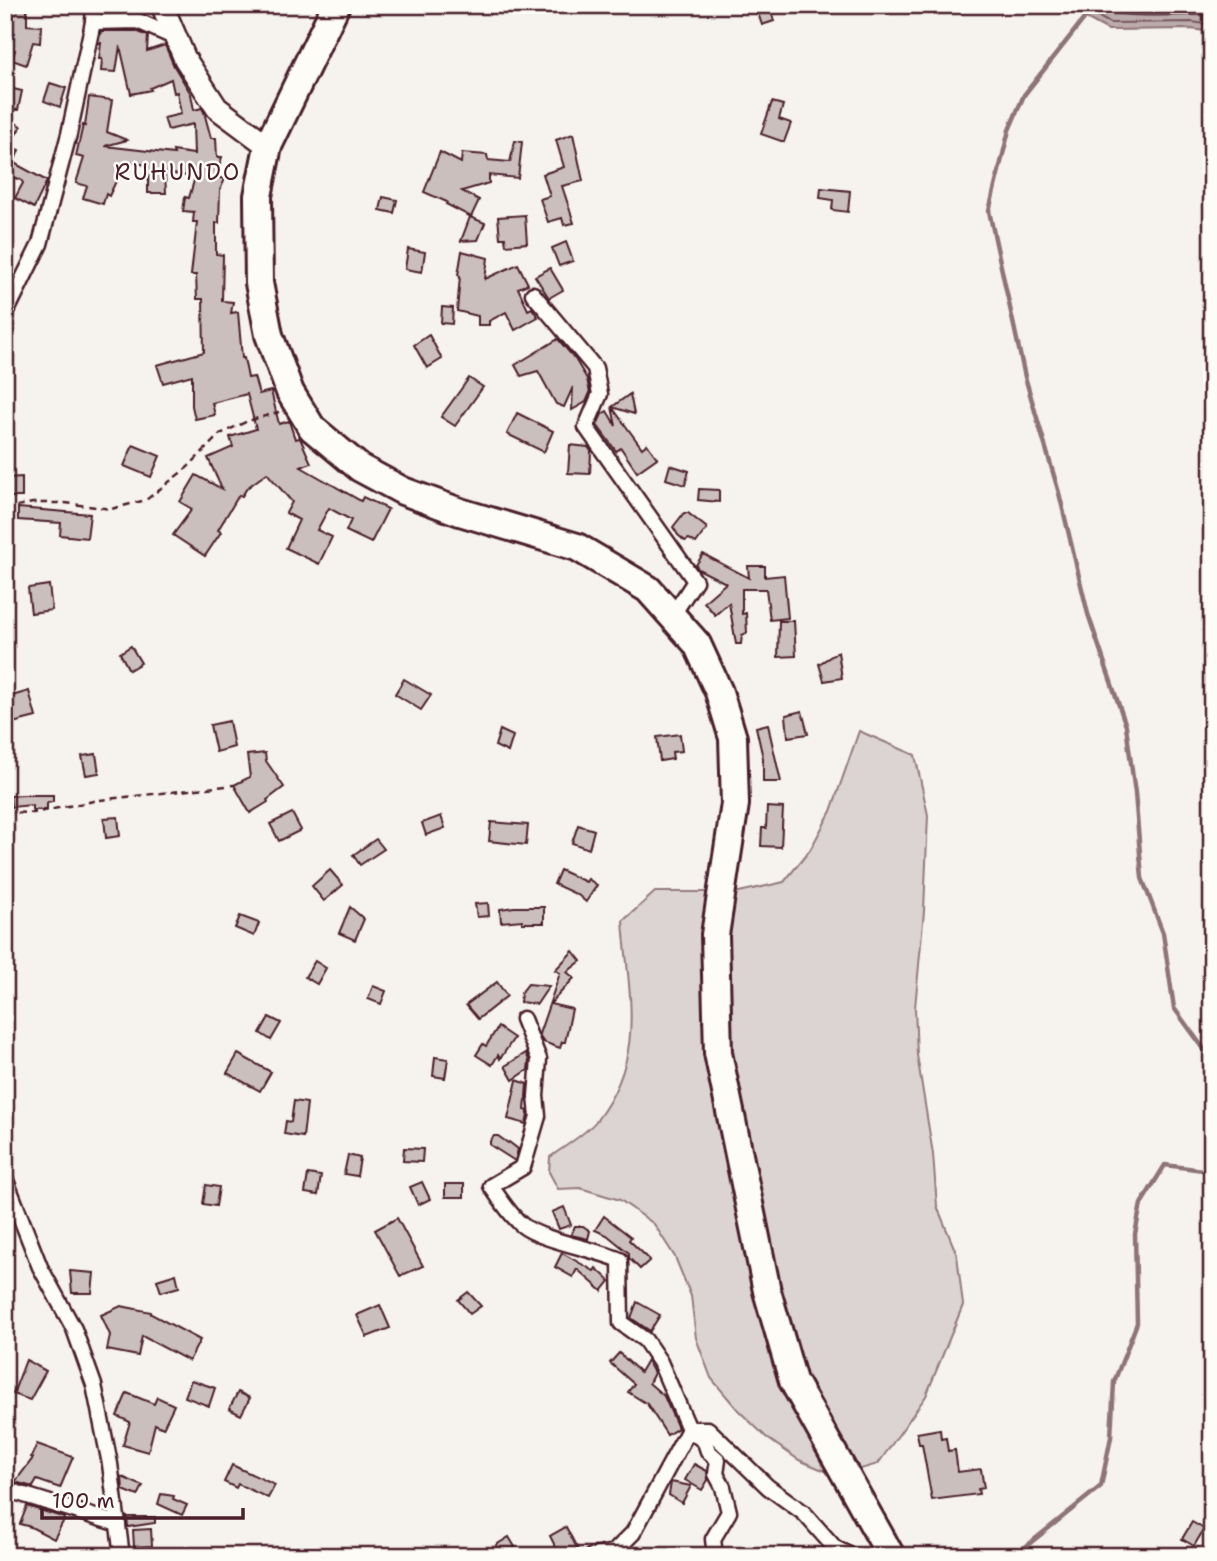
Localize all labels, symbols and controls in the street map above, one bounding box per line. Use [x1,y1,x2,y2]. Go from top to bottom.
district label: RUHUNDO [115,157,241,187]
scale bar [42,1477,243,1521]
text: 100 m [52,1487,115,1515]

